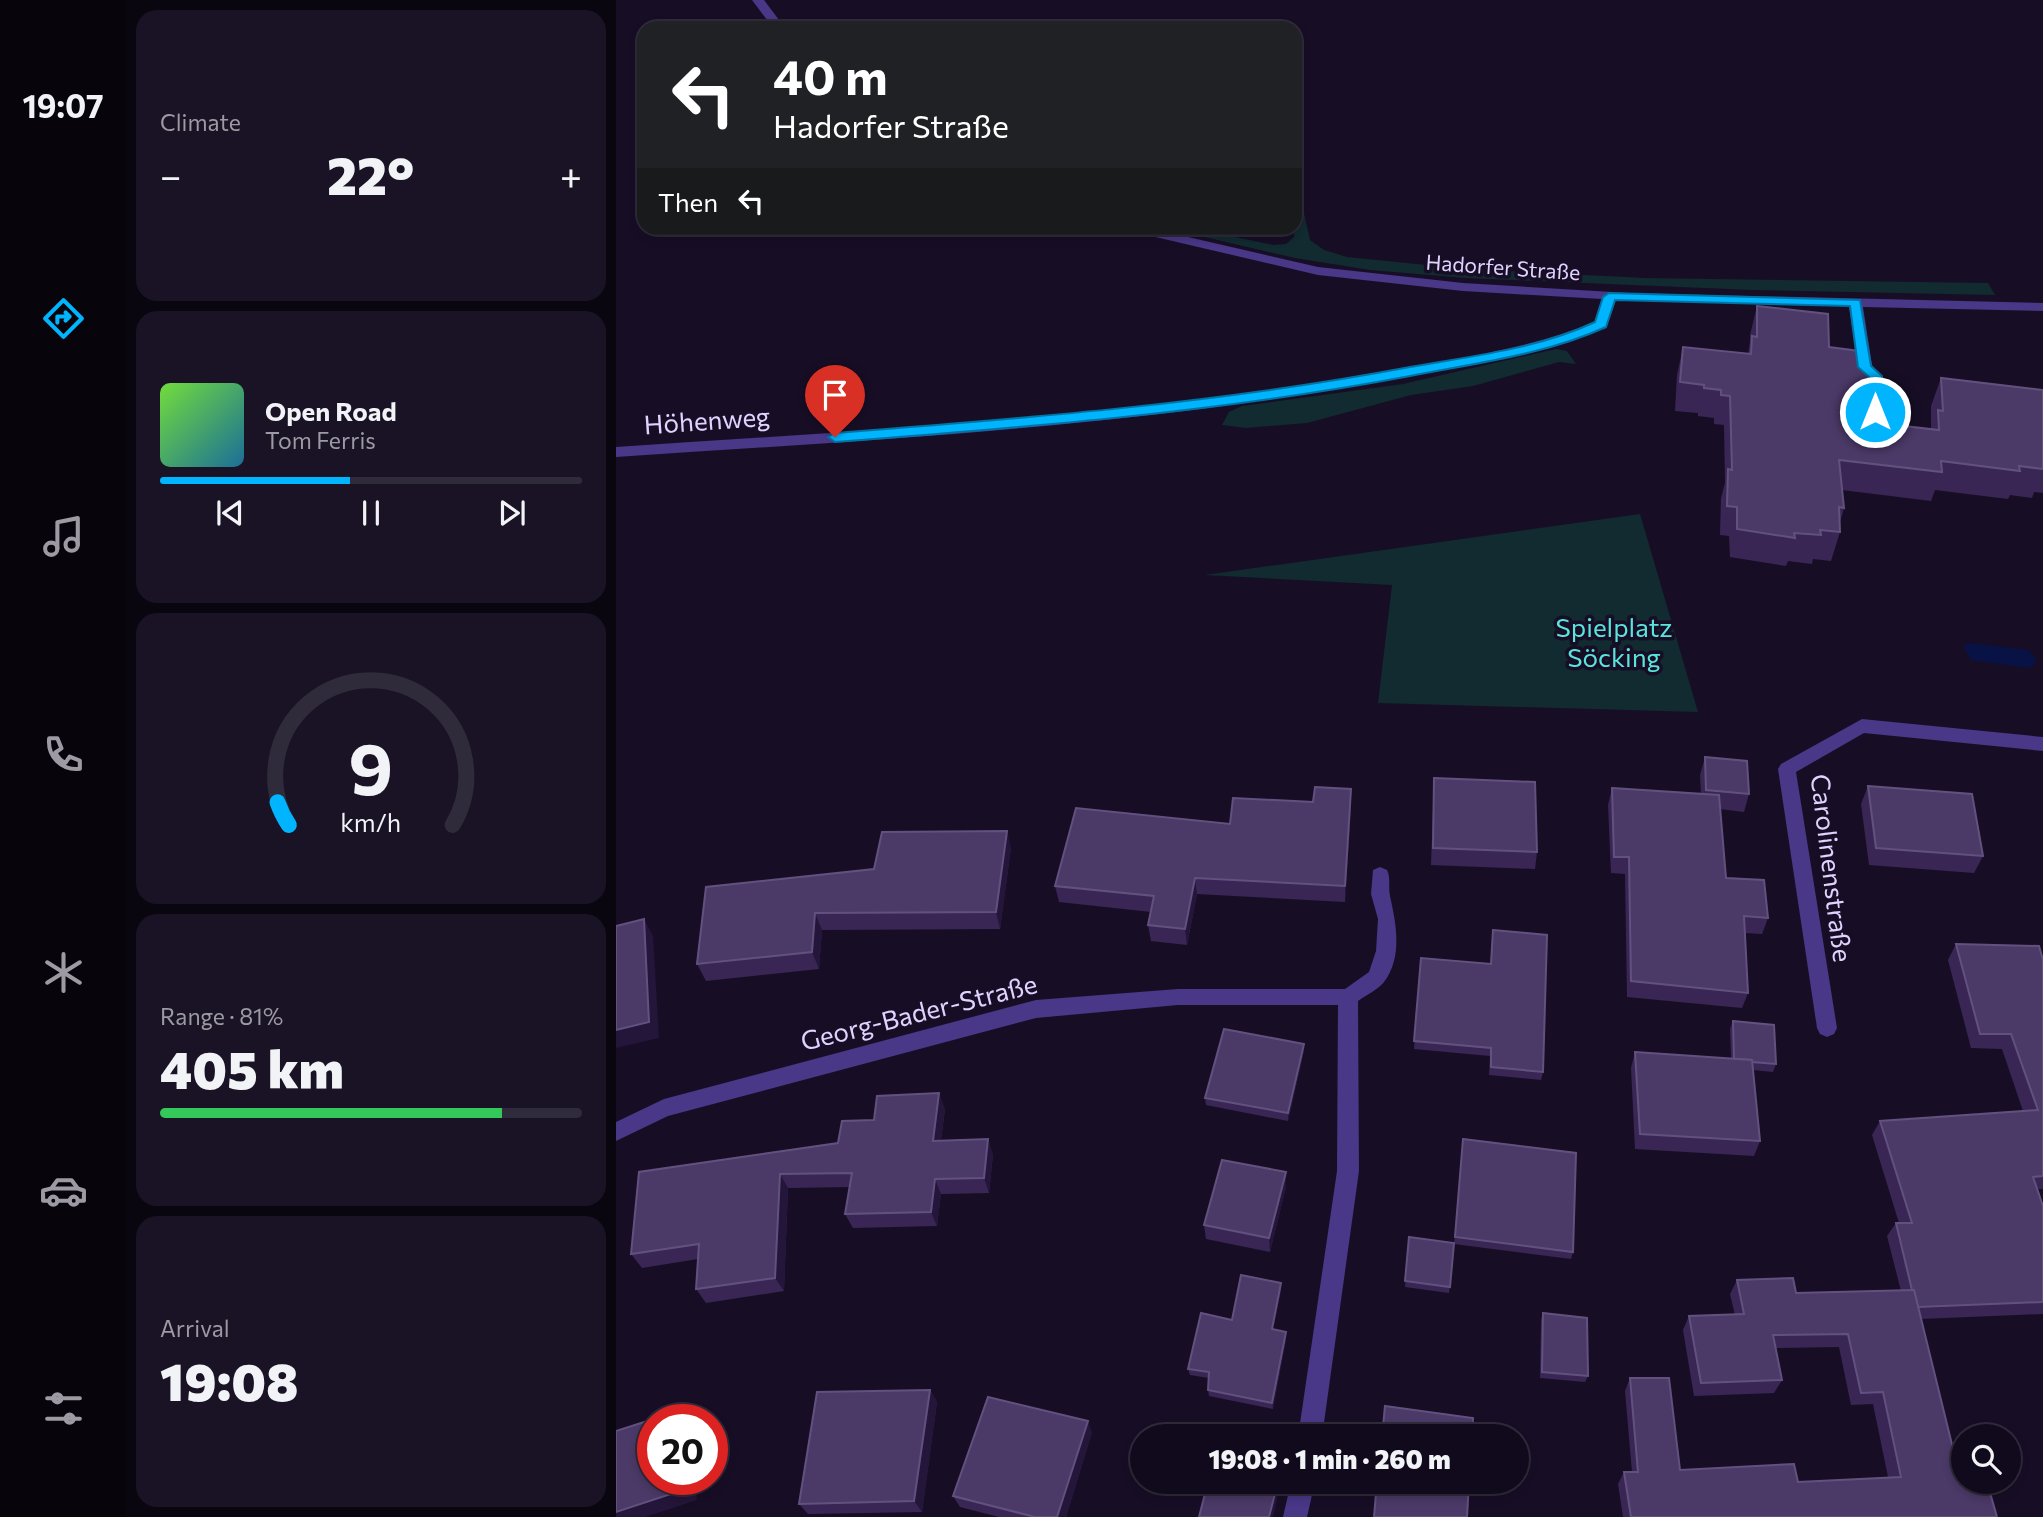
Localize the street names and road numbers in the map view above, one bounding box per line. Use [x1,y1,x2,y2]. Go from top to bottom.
street label: Hadorfer Straße [1425,249,1581,284]
street label: Höhenweg [643,400,771,439]
street label: Carolinenstraße [1806,772,1859,964]
street label: Georg-Bader-Straße [797,967,1040,1056]

